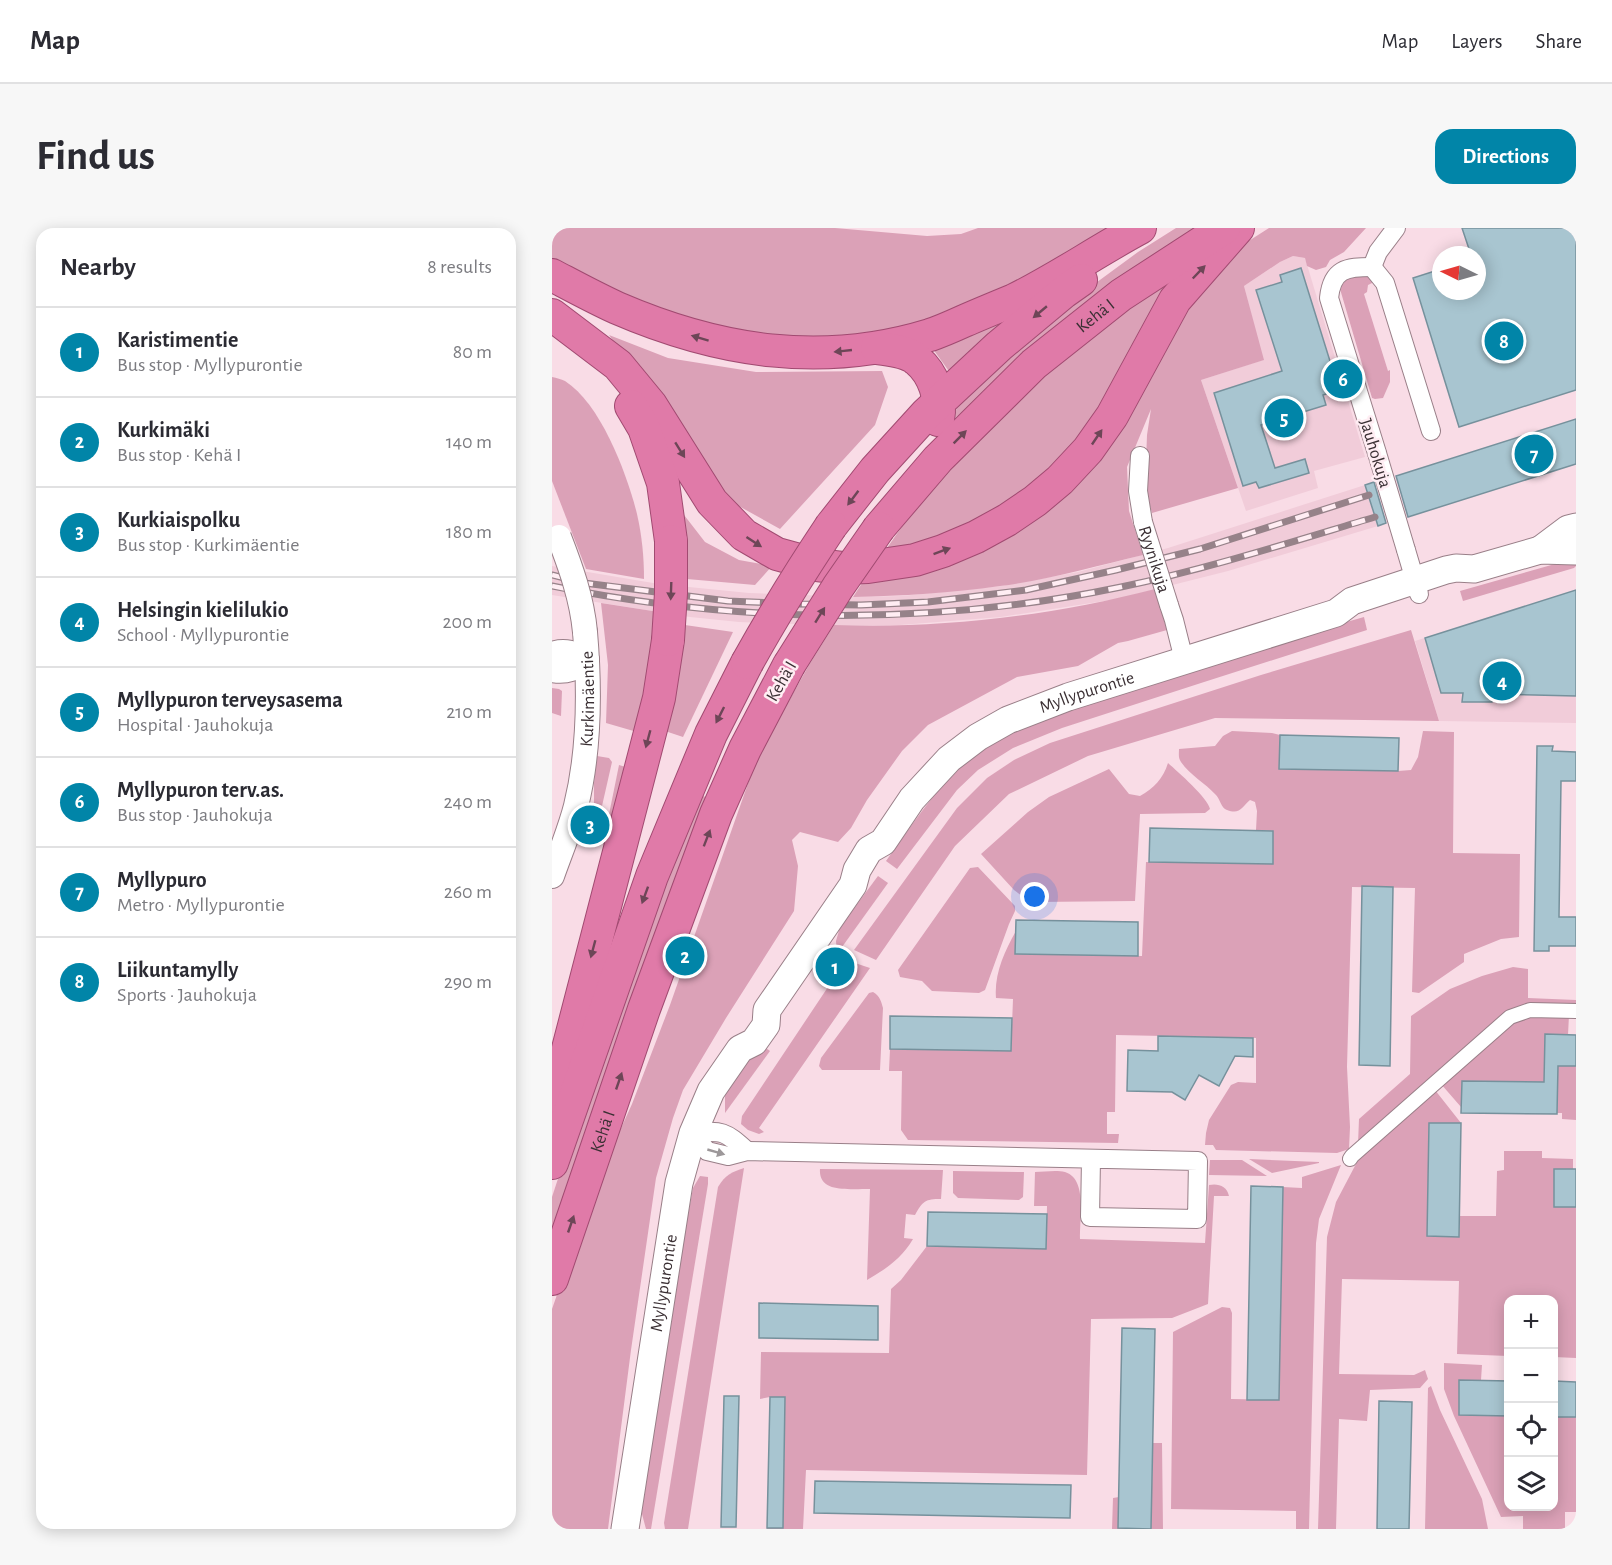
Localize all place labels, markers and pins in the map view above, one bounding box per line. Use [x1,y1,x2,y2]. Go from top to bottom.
pin: 8 [1484,318,1524,364]
pin: 6 [1324,356,1362,402]
pin: 5 [1264,396,1304,441]
pin: 7 [1514,432,1554,476]
pin: 4 [1482,658,1522,704]
pin: 3 [570,802,609,848]
pin: 2 [666,934,704,978]
pin: 1 [816,944,854,990]

